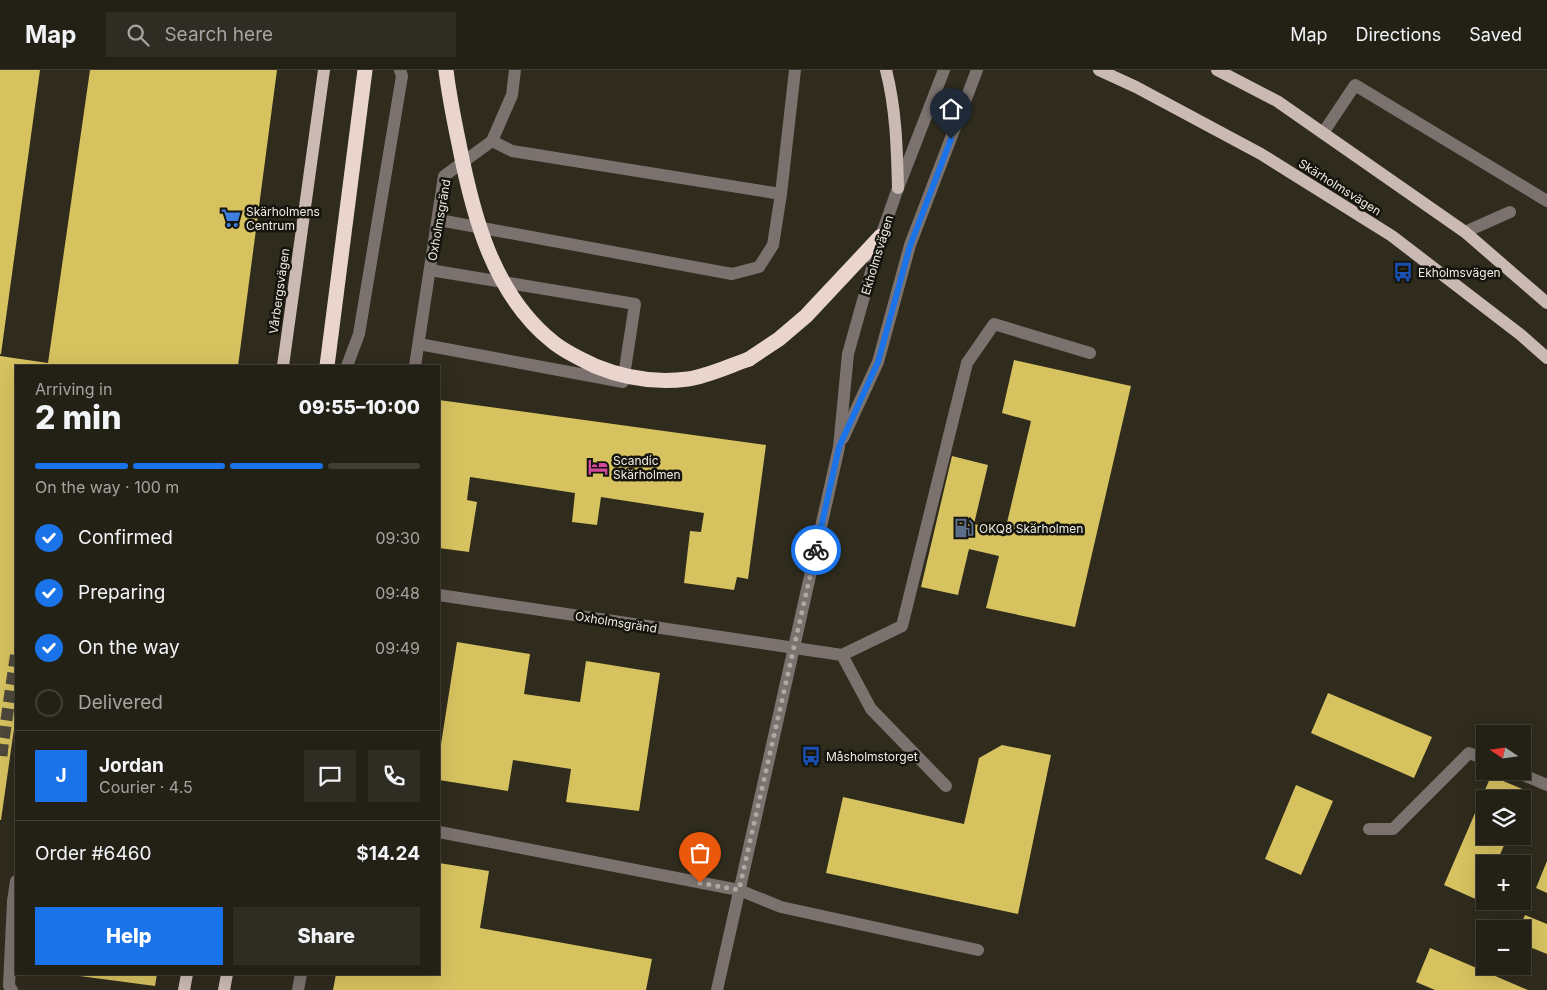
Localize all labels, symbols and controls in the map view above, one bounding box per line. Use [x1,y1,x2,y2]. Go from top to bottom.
search box [106,12,456,57]
text: Map [25,20,76,49]
icon: search [124,21,152,49]
text: Search here [164,23,273,46]
text: Map [1290,24,1328,45]
text: Directions [1356,24,1441,45]
text: Saved [1469,24,1522,45]
pin [930,88,972,139]
icon: home [937,95,965,123]
street label: Skärholmsvägen [1296,156,1384,218]
street label: Oxholmsgränd [424,178,454,262]
place label: Skärholmens Centrum [246,204,320,233]
supermarket icon: Skärholmens Centrum [220,207,242,229]
street label: Ekholmsvägen [858,213,896,297]
street label: Vårbergsvägen [266,247,292,335]
bus stop icon: Ekholmsvägen [1392,261,1414,283]
place label: Ekholmsvägen [1418,265,1501,280]
text: Arriving in [35,379,112,399]
text: 09:55–10:00 [299,396,420,419]
text: 2 min [35,398,121,437]
place label: Scandic Skärholmen [613,453,681,482]
hotel icon: Scandic Skärholmen [587,456,609,478]
text: On the way · 100 m [35,477,179,497]
fuel station icon: OKQ8 Skärholmen [953,517,975,539]
place label: OKQ8 Skärholmen [979,521,1083,536]
icon: check [35,524,63,552]
courier [791,525,841,575]
text: Confirmed [78,526,173,549]
text: 09:30 [375,528,420,548]
icon: bike [802,536,830,564]
icon: check [35,579,63,607]
text: Preparing [78,581,165,604]
text: 09:48 [375,583,420,603]
street label: Oxholmsgränd [574,608,658,636]
icon: check [35,634,63,662]
text: On the way [78,636,180,659]
text: 09:49 [375,638,420,658]
text: Delivered [78,691,163,714]
north arrow [1476,725,1531,780]
map controls [1476,725,1531,975]
bus stop icon: Måsholmstorget [800,745,822,767]
place label: Måsholmstorget [826,749,918,764]
button: chat [304,750,356,802]
button: phone [368,750,420,802]
text: Jordan [99,754,164,777]
text: J [55,764,67,787]
text: Courier · 4.5 [99,777,193,797]
button: layers [1476,790,1531,845]
pin [679,832,721,883]
icon: bag [686,839,714,867]
text: Order #6460 [35,842,151,865]
text: $14.24 [356,842,420,865]
button: + [1476,855,1531,910]
button: Help [35,907,223,965]
button: Share [233,907,420,965]
button: − [1476,920,1531,975]

